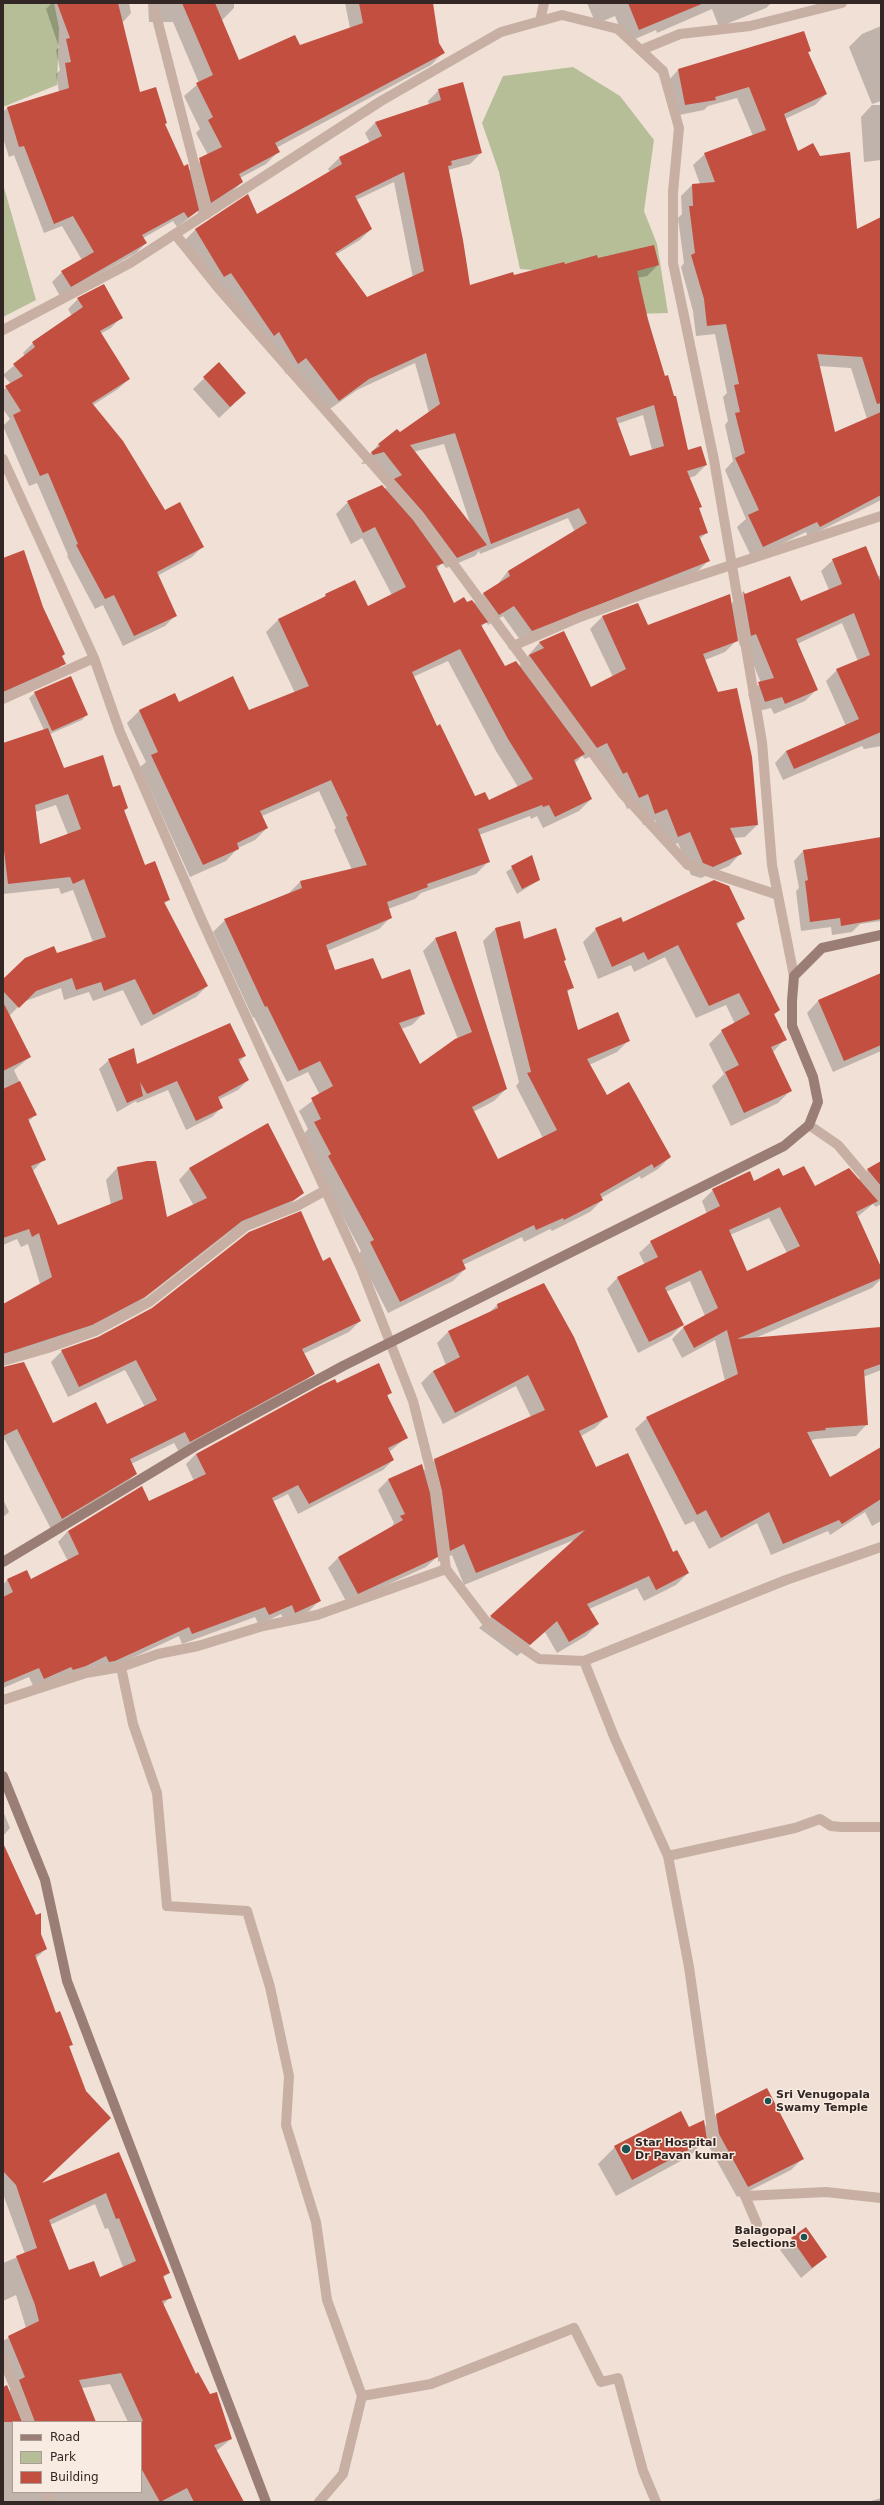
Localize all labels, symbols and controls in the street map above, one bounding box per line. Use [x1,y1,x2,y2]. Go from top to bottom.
place label: Sri Venugopala Swamy Temple [776,2088,870,2114]
marker: Sri Venugopala Swamy Temple [763,2096,773,2106]
place label: Star Hospital Dr Pavan kumar [635,2136,734,2162]
marker: Star Hospital Dr Pavan kumar [620,2143,632,2155]
place label: Balagopal Selections [732,2224,796,2250]
marker: Balagopal Selections [799,2232,809,2242]
legend [12,2421,142,2493]
text: Road [50,2430,80,2444]
text: Park [50,2450,76,2464]
text: Building [50,2470,99,2484]

